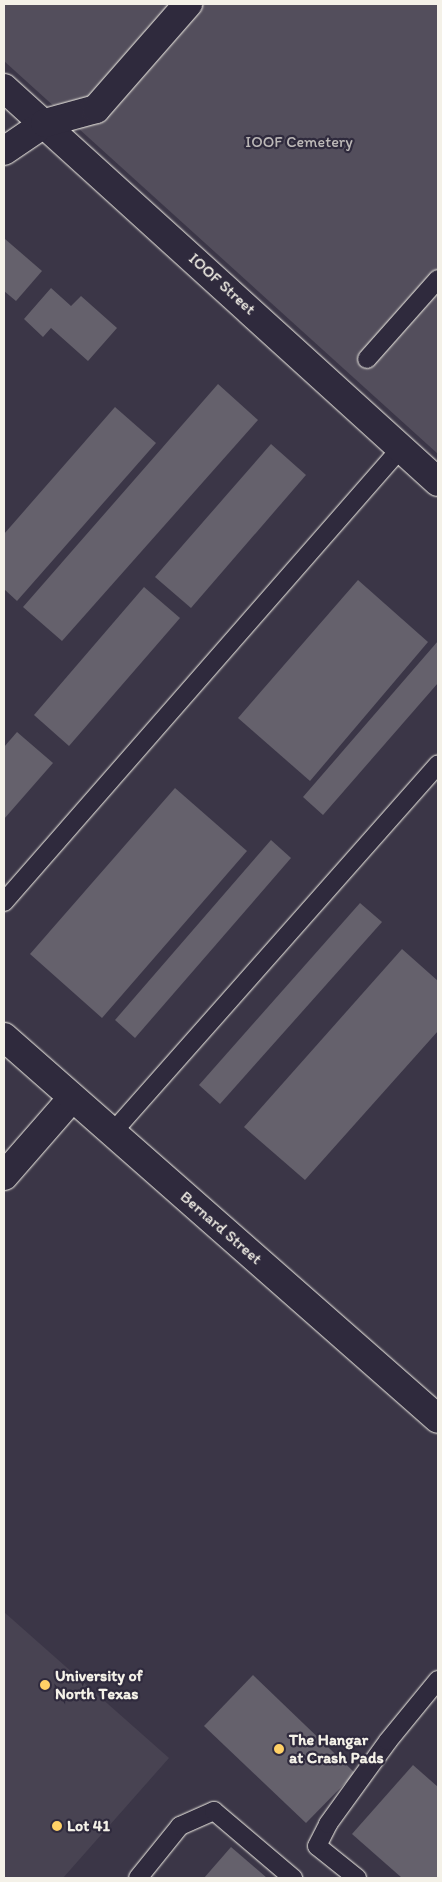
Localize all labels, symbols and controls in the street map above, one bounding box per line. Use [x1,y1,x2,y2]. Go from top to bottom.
park label: IOOF Cemetery [245,132,353,152]
street label: IOOF Street [185,249,259,319]
street label: Bernard Street [176,1187,266,1269]
place label: University of North Texas [55,1666,143,1704]
marker: University of North Texas [39,1679,51,1691]
place label: The Hangar at Crash Pads [289,1730,384,1768]
marker: The Hangar at Crash Pads [273,1743,285,1755]
place label: Lot 41 [67,1816,110,1836]
marker: Lot 41 [51,1820,63,1832]

